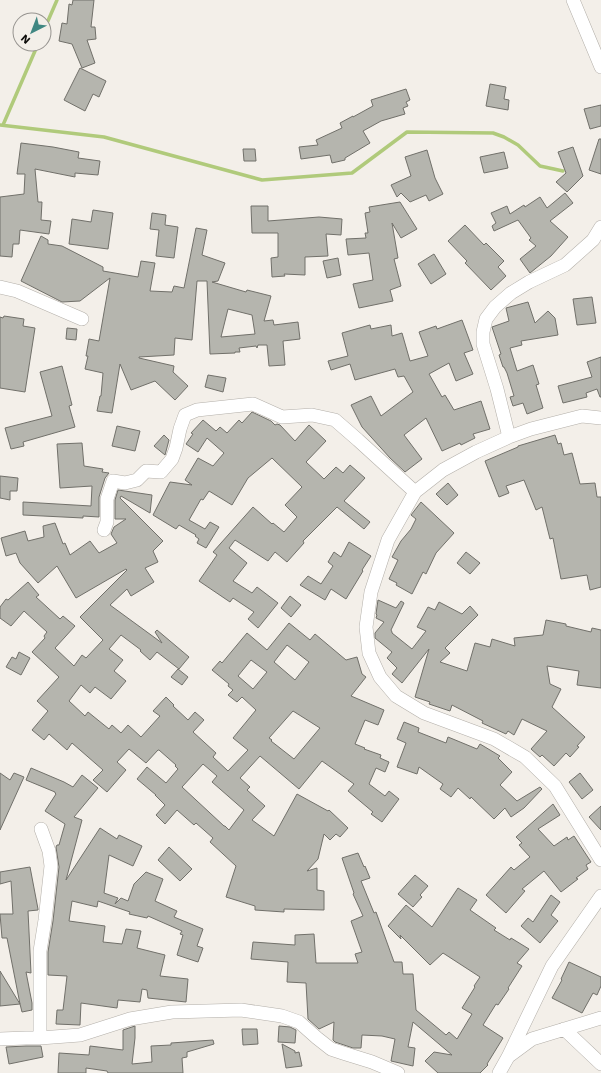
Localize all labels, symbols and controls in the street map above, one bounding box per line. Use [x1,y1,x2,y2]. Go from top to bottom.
north arrow [12,12,52,52]
text: N [18,32,33,47]

